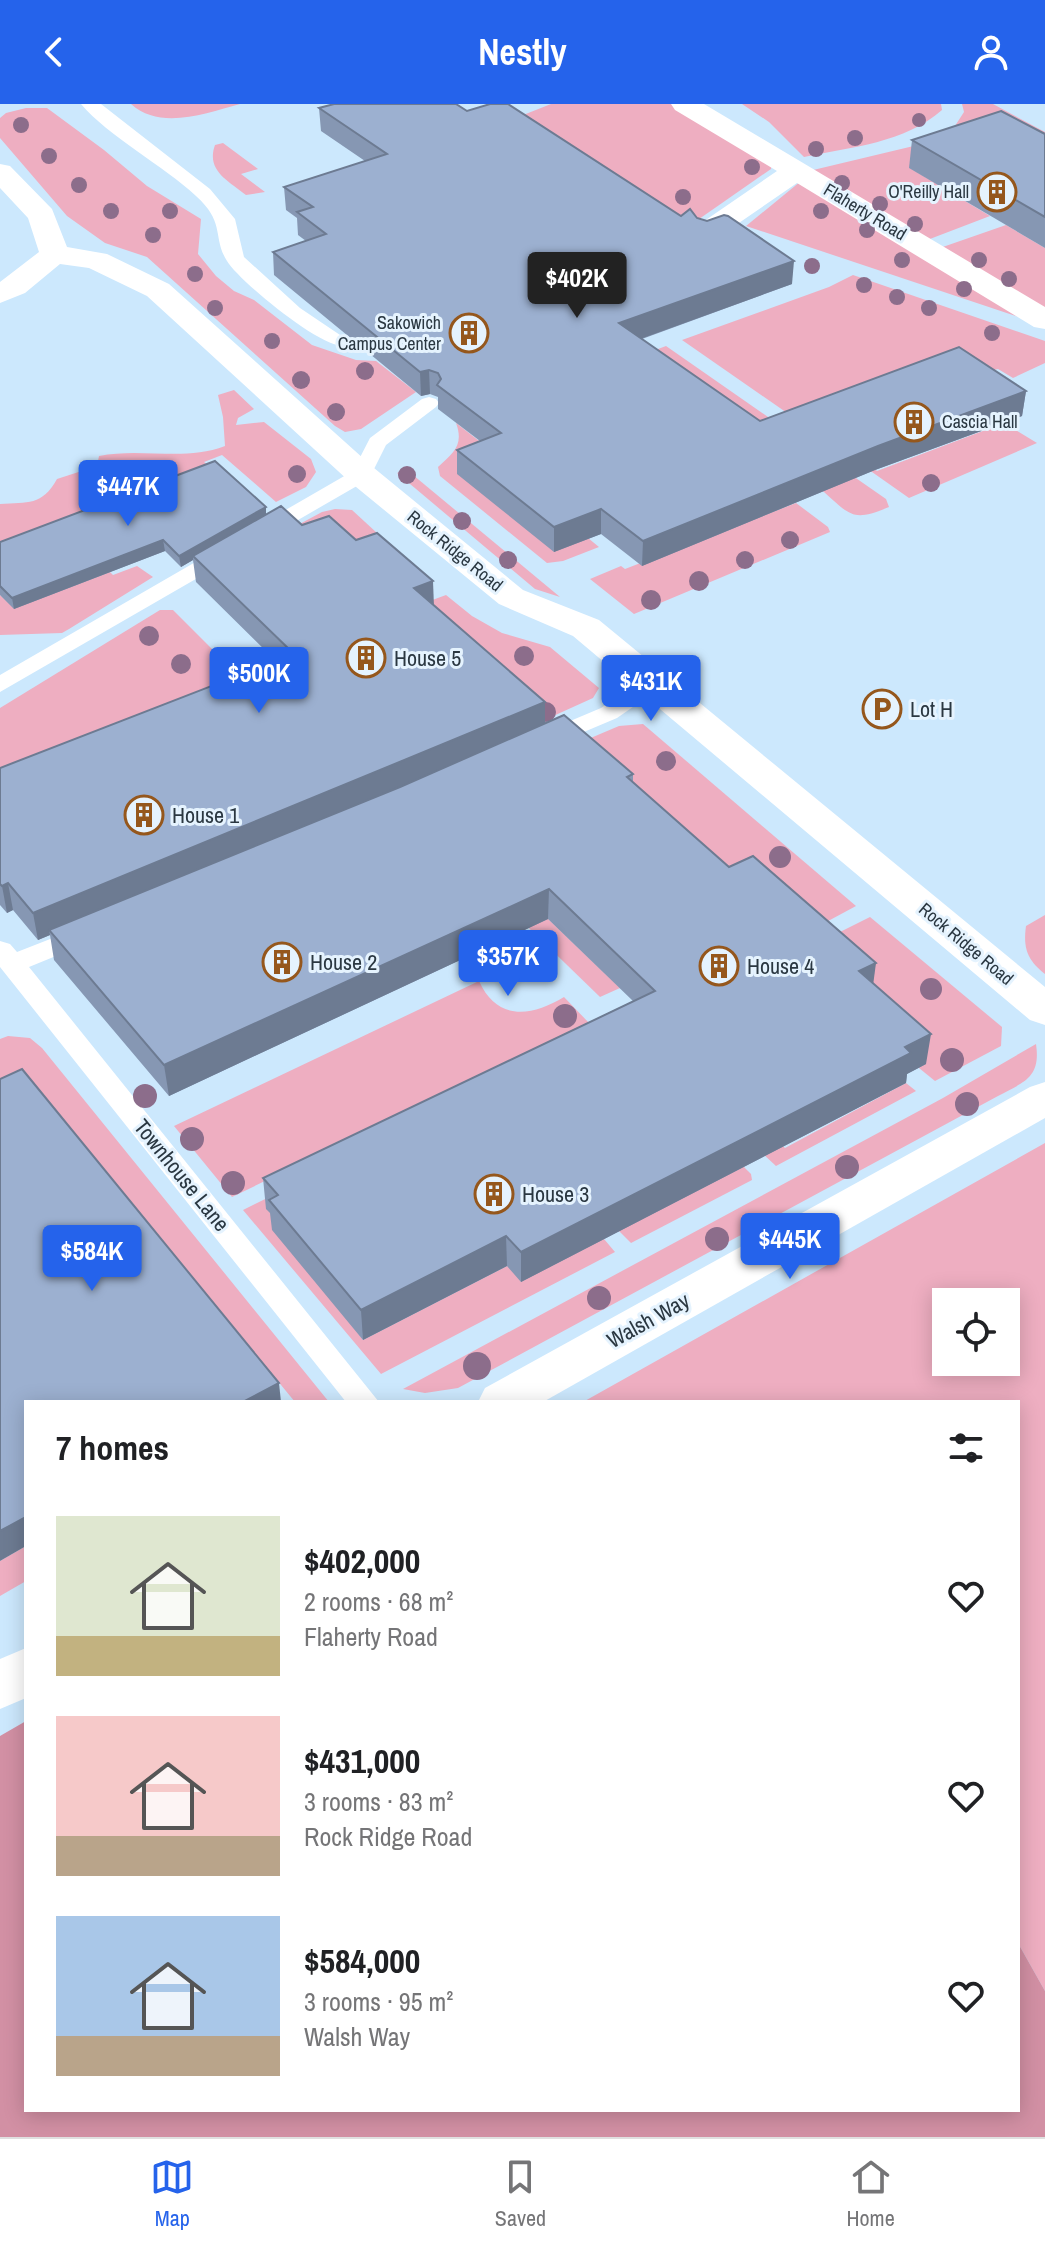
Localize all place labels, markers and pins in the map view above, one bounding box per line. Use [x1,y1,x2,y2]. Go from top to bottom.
building icon: O'Reilly Hall [976,171,1018,213]
place label: O'Reilly Hall [888,179,969,204]
pin: $402K [521,252,633,320]
place label: Sakowich Campus Center [338,310,441,356]
building icon: Sakowich Campus Center [448,312,490,354]
building icon: Cascia Hall [893,401,935,443]
place label: Cascia Hall [942,409,1017,434]
pin: $447K [72,460,184,528]
building icon: House 5 [345,637,387,679]
place label: House 5 [394,643,461,673]
pin: $500K [203,647,315,715]
pin: $431K [595,655,707,723]
parking icon: Lot H [861,688,903,730]
place label: Lot H [910,694,953,724]
building icon: House 1 [123,794,165,836]
place label: House 1 [172,800,239,830]
pin: $357K [452,930,564,998]
building icon: House 2 [261,941,303,983]
building icon: House 4 [698,945,740,987]
place label: House 2 [310,947,377,977]
place label: House 4 [747,951,814,981]
building icon: House 3 [473,1173,515,1215]
place label: House 3 [522,1179,589,1209]
pin: $445K [734,1213,846,1281]
pin: $584K [36,1225,148,1293]

